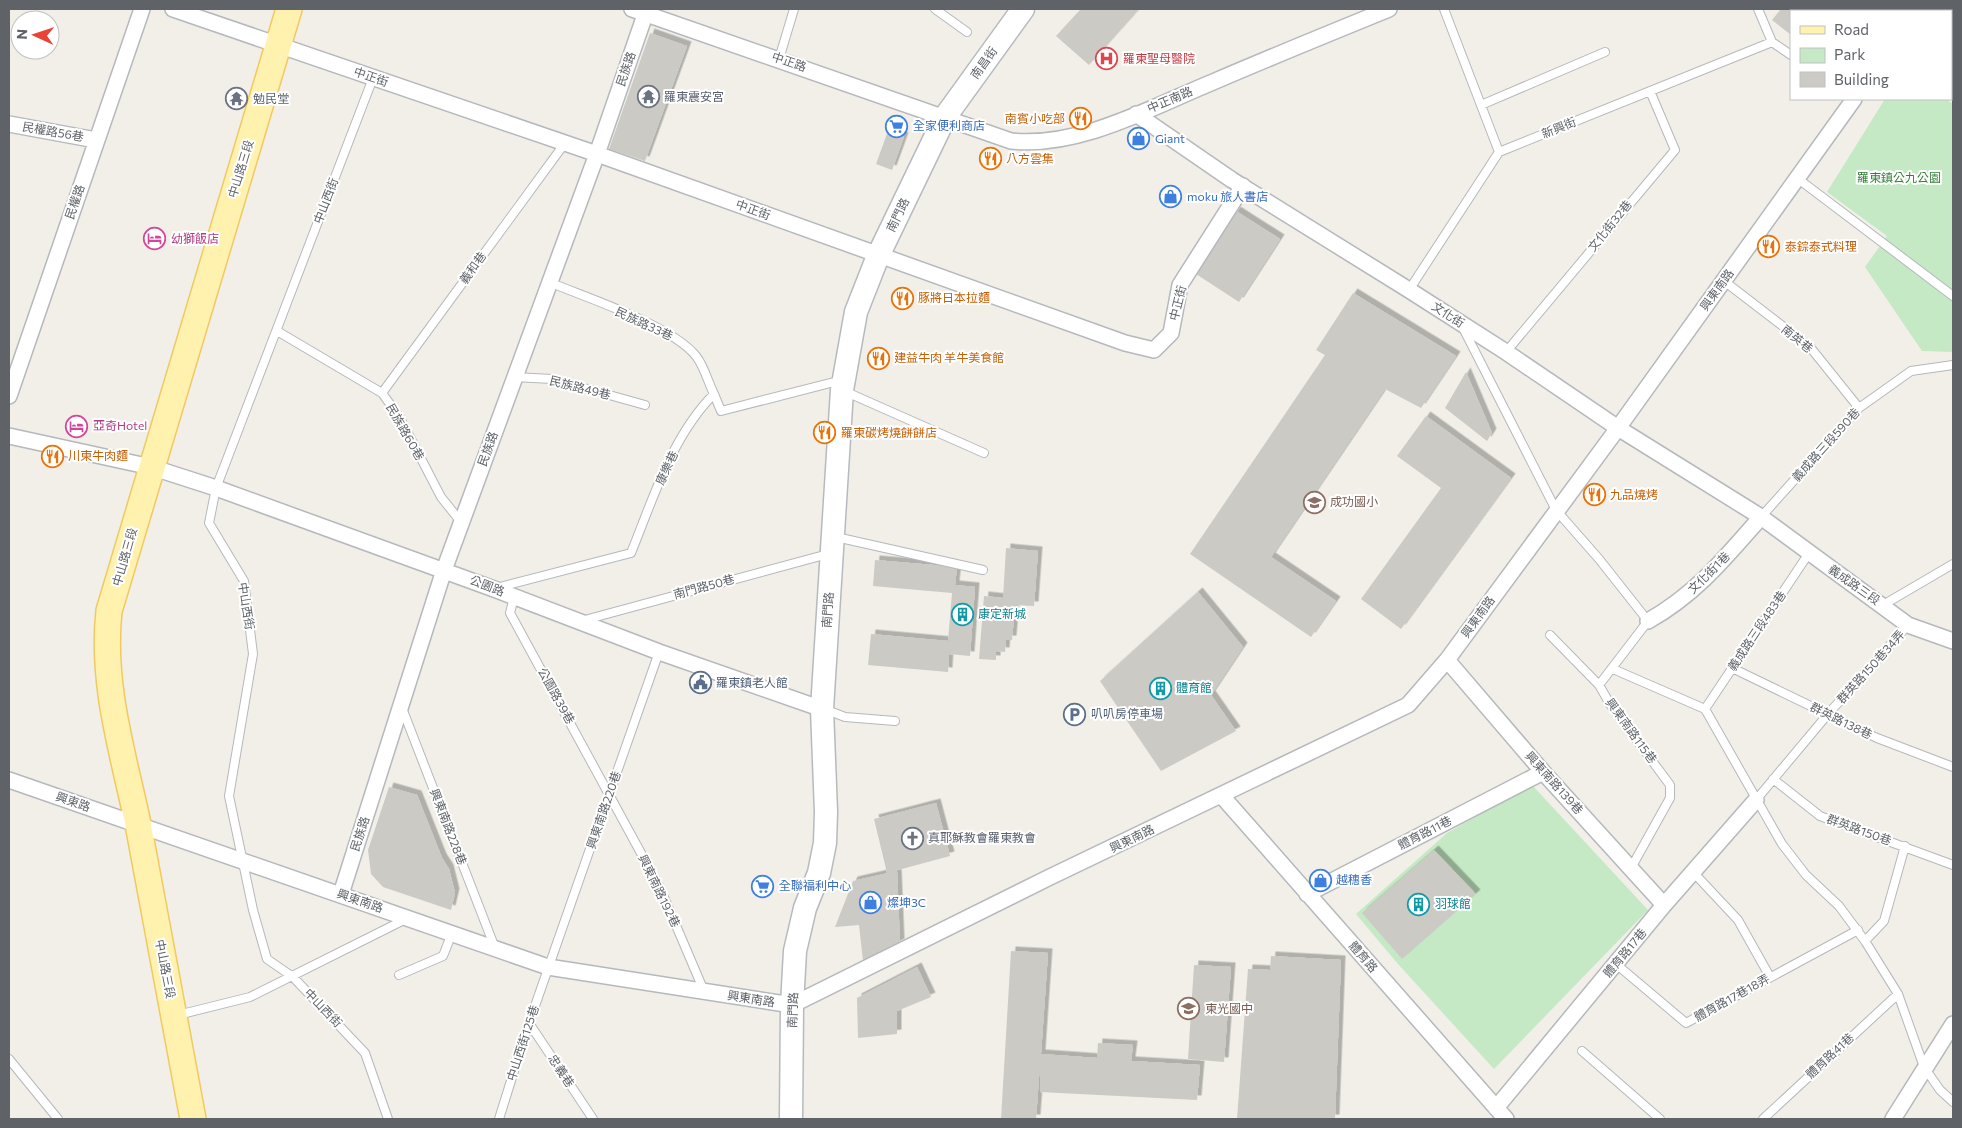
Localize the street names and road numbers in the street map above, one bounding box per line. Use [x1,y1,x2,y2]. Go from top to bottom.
street label: 南昌街 [967,44,999,81]
street label: 民族路 [613,49,638,88]
street label: 中正路 [770,49,809,74]
street label: 中正街 [352,64,391,89]
street label: 中正南路 [1145,83,1194,115]
street label: 新興街 [1539,114,1578,140]
street label: 民權路56巷 [21,119,85,143]
street label: 中山路三段 [225,138,256,199]
street label: 中山西街 [310,176,340,226]
street label: 民權路 [62,182,87,221]
street label: 南門路 [883,195,911,234]
street label: 中正街 [734,196,773,222]
street label: 文化街32巷 [1584,197,1634,254]
street label: 義和巷 [456,249,488,286]
street label: 興東南路 [1696,266,1736,313]
street label: 中正街 [1166,284,1188,322]
street label: 文化街 [1430,298,1467,330]
street label: 民族路33巷 [614,304,675,342]
street label: 南英巷 [1779,321,1816,355]
street label: 民族路49巷 [548,373,612,401]
street label: 民族路60巷 [384,401,428,462]
street label: 義成路三段590巷 [1789,405,1862,484]
street label: 民族路 [474,429,500,468]
street label: 康樂巷 [652,448,680,487]
street label: 中山路三段 [109,526,139,587]
street label: 文化街1巷 [1685,549,1732,596]
street label: 義成路三段 [1826,561,1883,607]
street label: 南門路50巷 [672,571,736,601]
street label: 公園路 [468,572,507,598]
street label: 中山西街 [236,581,258,631]
street label: 義成路三段483巷 [1724,588,1788,673]
street label: 南門路 [819,591,835,628]
street label: 興東南路 [1457,593,1497,640]
street label: 群英路150巷34弄 [1834,627,1907,706]
street label: 公園路39巷 [536,665,578,726]
street label: 興東南路115巷 [1603,695,1660,766]
street label: 群英路138巷 [1808,699,1875,741]
street label: 興東南路139巷 [1523,748,1586,816]
street label: 興東南路220巷 [583,769,623,850]
street label: 興東南路228巷 [428,787,470,867]
street label: 興東路 [54,789,93,814]
street label: 群英路150巷 [1825,811,1894,847]
street label: 體育路11巷 [1395,813,1454,852]
street label: 民族路 [347,814,371,853]
street label: 興東南路 [1107,821,1156,855]
street label: 興東南路192巷 [636,852,684,929]
street label: 興東南路 [335,886,385,914]
street label: 體育路17巷 [1600,925,1649,980]
street label: 中山路三段 [153,938,179,1000]
street label: 體育路 [1347,938,1381,975]
street label: 體育路17巷18弄 [1691,971,1772,1024]
street label: 中山西街 [302,985,345,1029]
street label: 興東南路 [726,987,776,1009]
street label: 南門路 [784,992,800,1028]
street label: 中山西街125巷 [503,1003,541,1082]
street label: 體育路41巷 [1803,1030,1856,1081]
street label: 忠義巷 [546,1052,578,1089]

